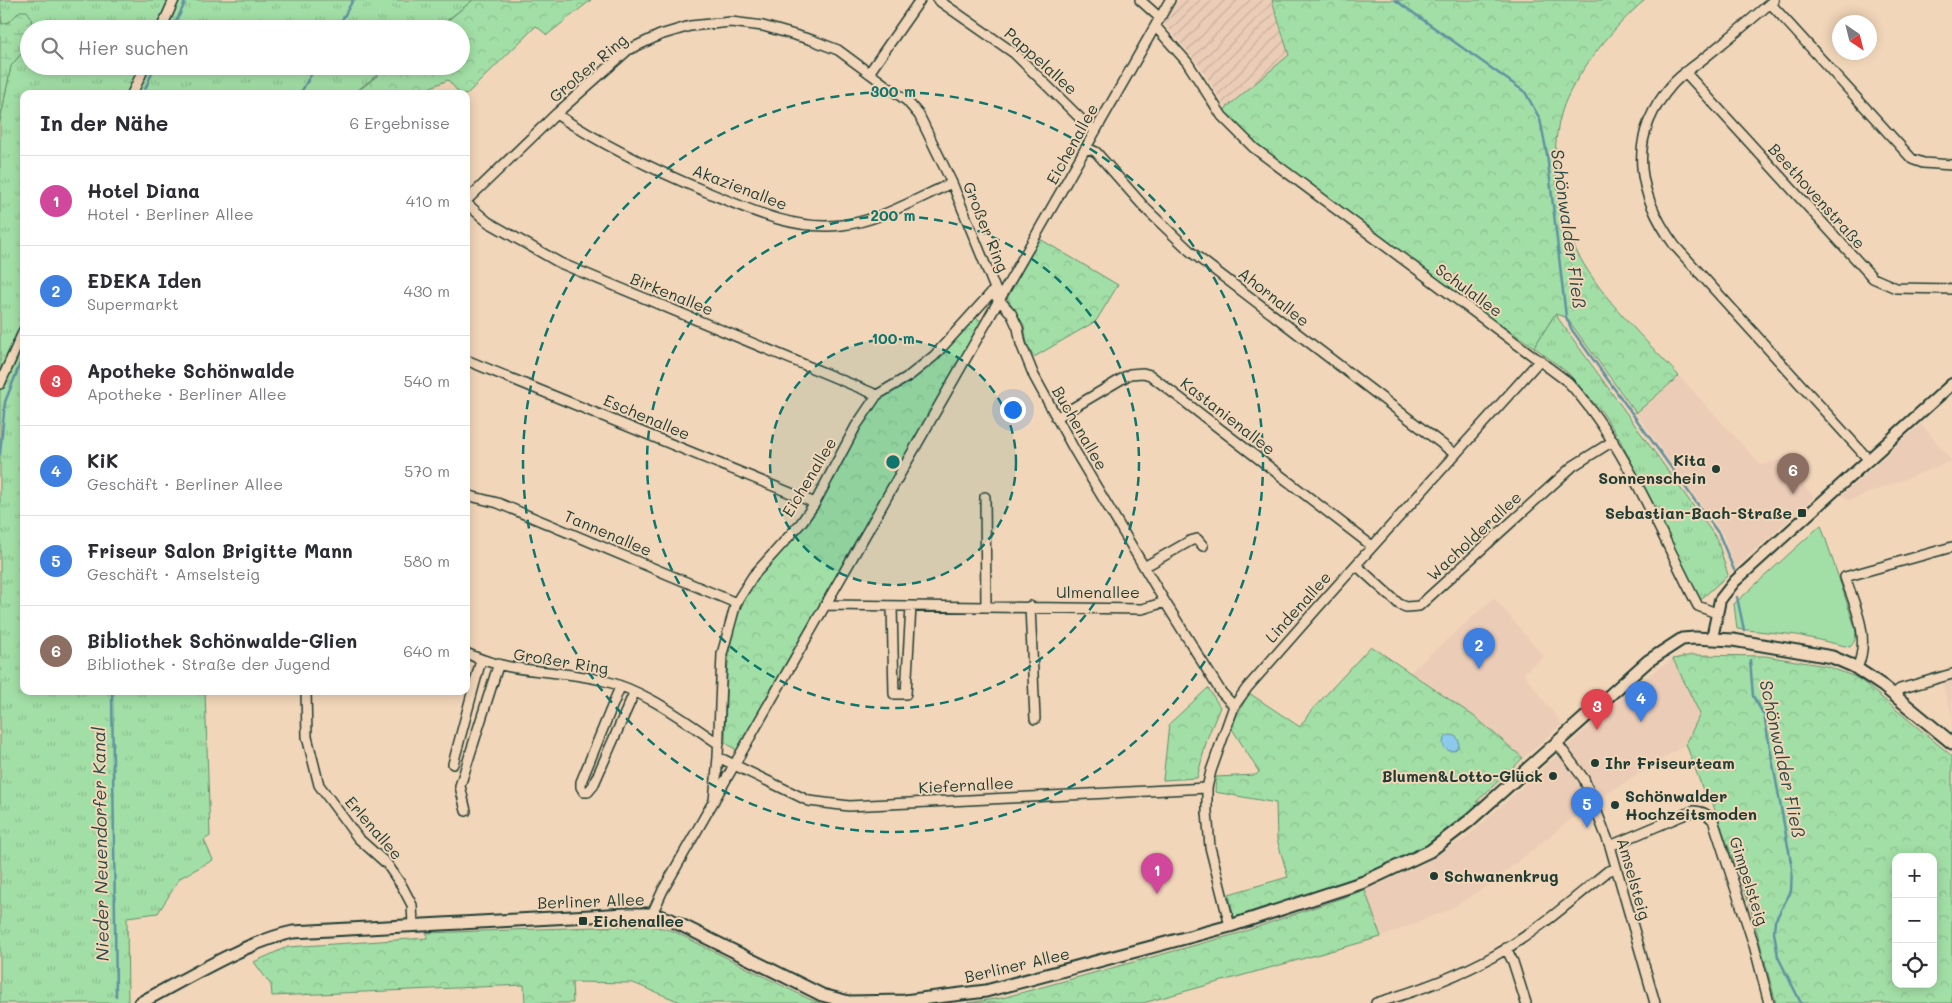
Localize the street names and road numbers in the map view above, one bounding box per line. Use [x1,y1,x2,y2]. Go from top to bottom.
street label: Pappelallee [1000,22,1082,99]
street label: Großer Ring [544,29,631,106]
street label: Eichenallee [1041,100,1102,188]
street label: Beethovenstraße [1764,138,1870,253]
street label: Akazienallee [690,159,791,214]
street label: Großer Ring [959,178,1014,275]
street label: Schulallee [1432,258,1507,321]
street label: Ahornallee [1235,262,1314,331]
street label: Birkenallee [627,267,717,320]
street label: Kastanienallee [1177,372,1280,459]
street label: Buchenallee [1048,382,1113,474]
street label: Eschenallee [601,389,694,444]
street label: Eichenallee [777,433,841,520]
street label: Wacholderallee [1422,486,1525,585]
street label: Tannenallee [561,505,655,560]
street label: Lindenallee [1260,567,1335,647]
street label: Ulmenallee [1056,581,1140,602]
street label: Großer Ring [512,643,610,678]
street label: Kiefernallee [918,772,1014,797]
street label: Erlenallee [341,791,408,864]
street label: Gimpelsteig [1725,834,1774,928]
street label: Amselsteig [1613,835,1656,922]
street label: Berliner Allee [537,888,645,913]
street label: Berliner Allee [962,942,1072,987]

